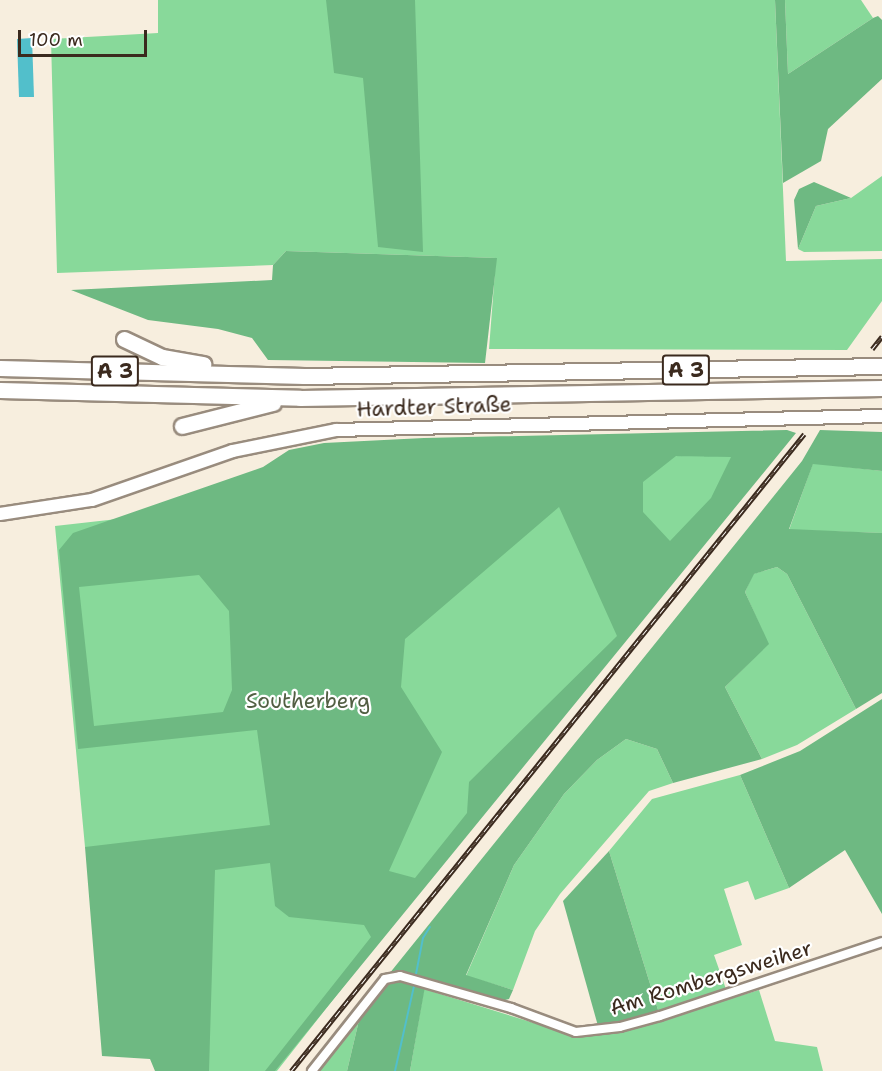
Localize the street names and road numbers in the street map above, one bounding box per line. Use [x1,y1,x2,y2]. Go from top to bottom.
road number: A 3 [660,353,712,387]
road number: A 3 [90,354,140,388]
street label: Hardter Straße [356,392,512,422]
street label: Am Rombergsweiher [607,935,815,1021]

